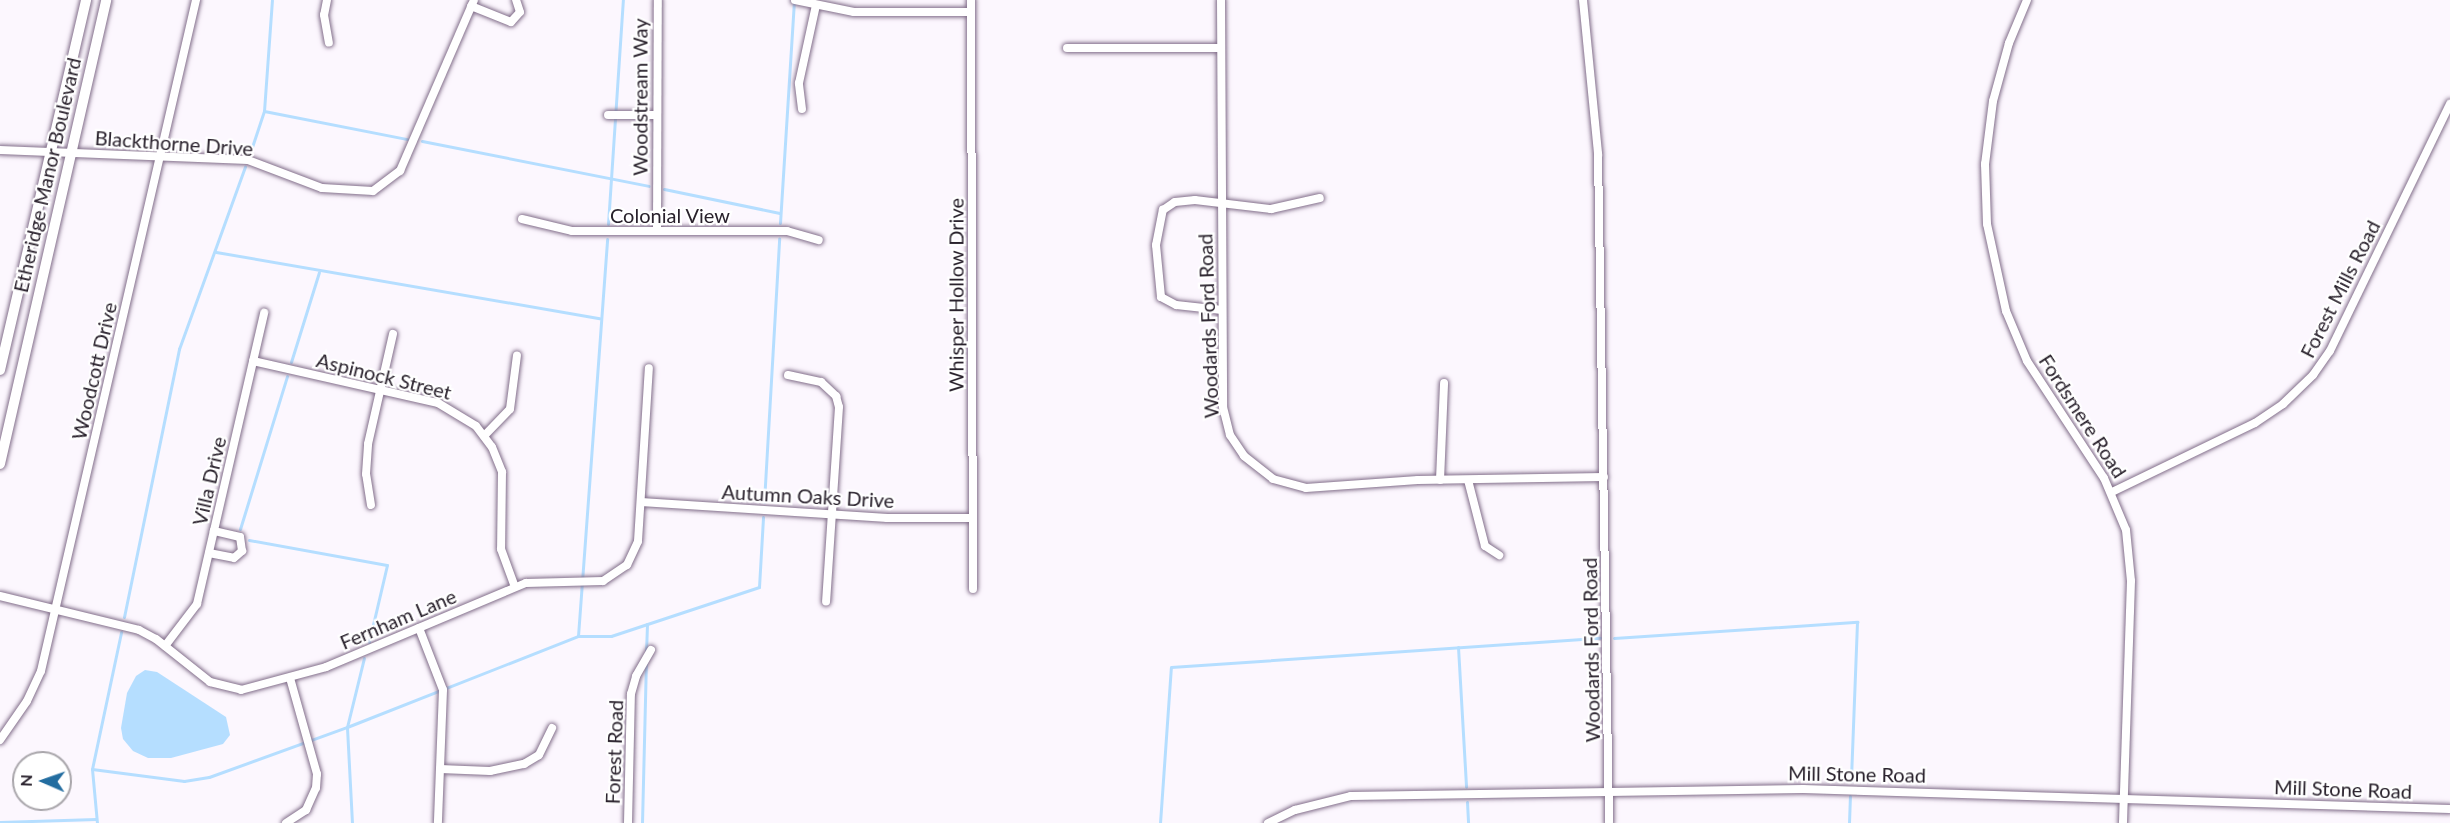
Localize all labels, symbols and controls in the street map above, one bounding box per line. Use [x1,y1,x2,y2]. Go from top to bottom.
street label: Woodstream Way [628,18,652,176]
street label: Etheridge Manor Boulevard [8,55,86,295]
street label: Blackthorne Drive [94,125,254,161]
street label: Whisper Hollow Drive [944,198,968,392]
street label: Colonial View [610,203,730,227]
street label: Forest Mills Road [2295,216,2385,362]
street label: Woodards Ford Road [1193,233,1223,419]
street label: Woodcott Drive [67,300,121,442]
street label: Aspinock Street [314,348,454,404]
street label: Fordsmere Road [2034,350,2132,482]
street label: Villa Drive [187,434,231,528]
street label: Autumn Oaks Drive [721,479,895,513]
street label: Woodards Ford Road [1577,557,1605,743]
street label: Fernham Lane [336,584,460,654]
street label: Forest Road [600,699,628,805]
north arrow [12,751,72,811]
street label: Mill Stone Road [1788,761,1926,787]
text: N [16,774,35,787]
street label: Mill Stone Road [2274,775,2412,803]

